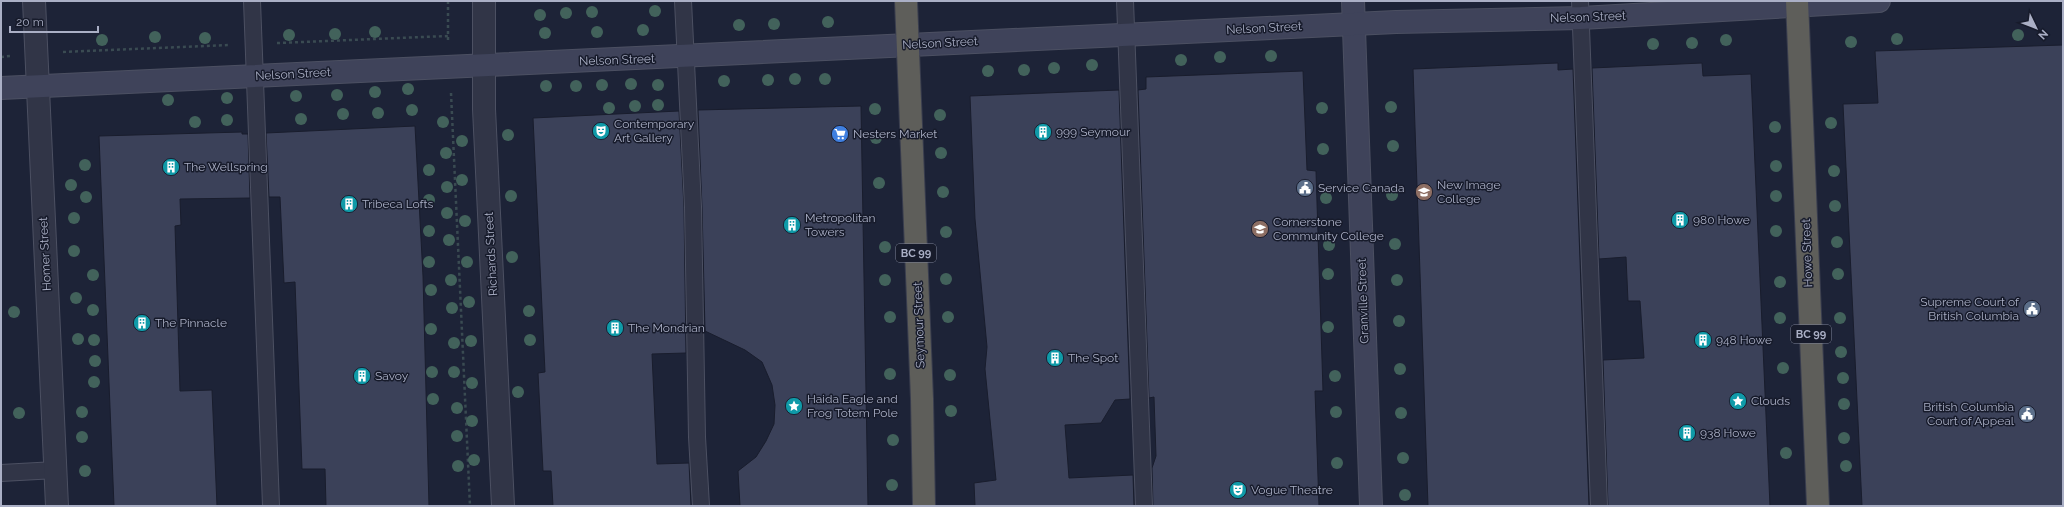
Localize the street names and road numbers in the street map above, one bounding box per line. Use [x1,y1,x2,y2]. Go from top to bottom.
street label: Nelson Street [1550,9,1626,25]
street label: Nelson Street [1226,19,1302,37]
street label: Nelson Street [902,34,978,52]
street label: Nelson Street [579,52,655,68]
street label: Nelson Street [255,65,331,83]
street label: Richards Street [482,212,500,296]
street label: Homer Street [36,217,54,291]
street label: Howe Street [1799,218,1815,288]
road number: BC 99 [896,244,936,262]
street label: Granville Street [1355,258,1371,344]
street label: Seymour Street [910,282,928,368]
road number: BC 99 [1791,325,1831,343]

